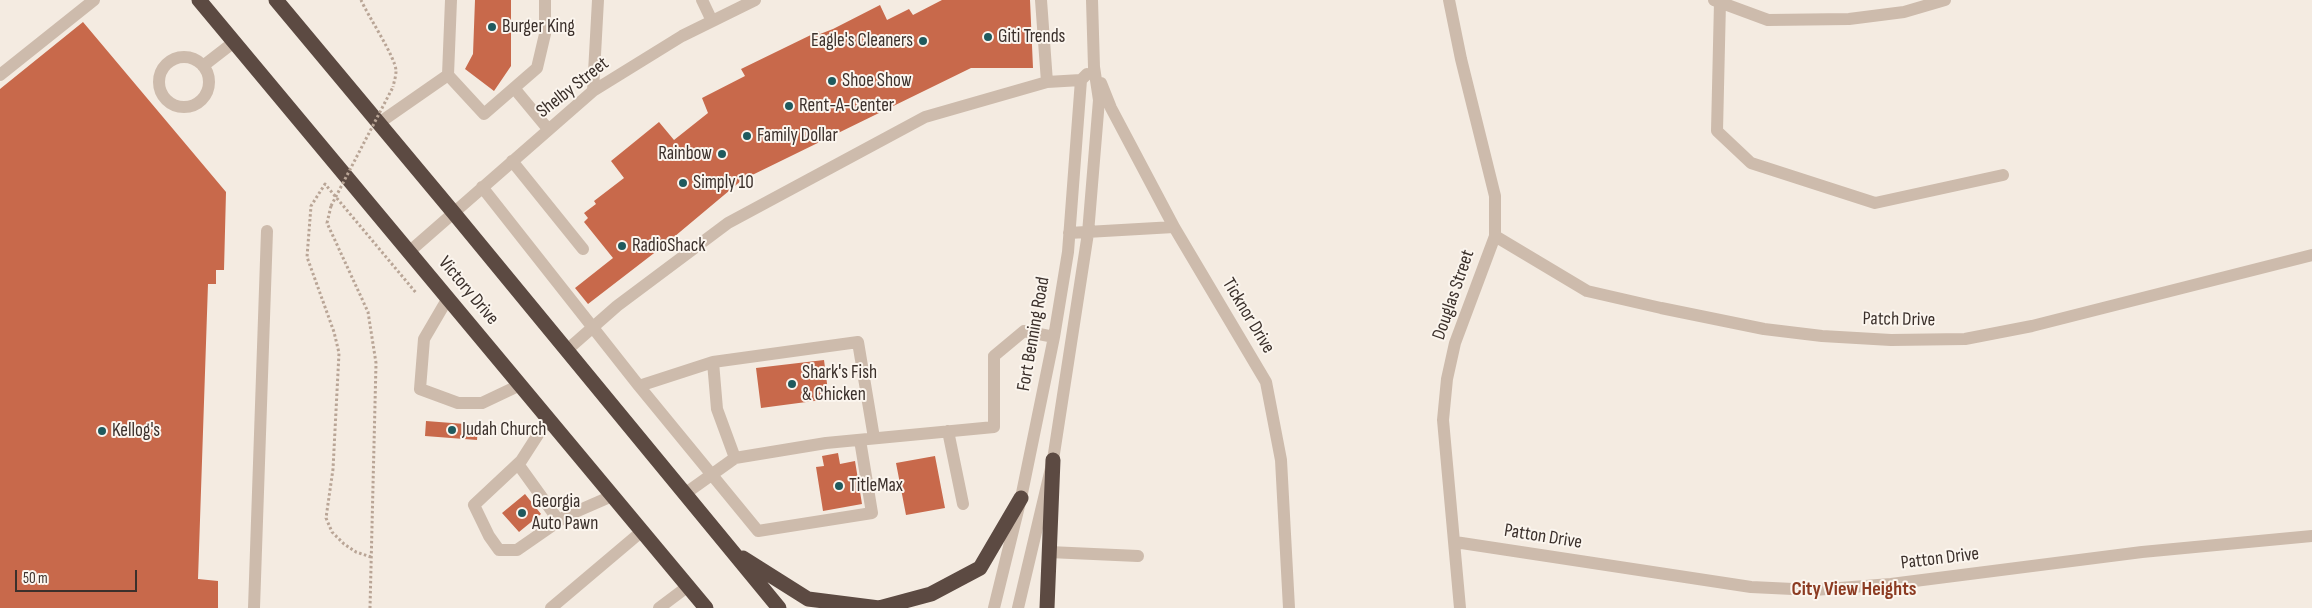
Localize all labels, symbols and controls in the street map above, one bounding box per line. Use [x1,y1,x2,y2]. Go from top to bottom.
place label: Burger King [502,16,575,38]
marker: Burger King [486,21,498,33]
place label: Giti Trends [998,26,1065,48]
place label: Eagle's Cleaners [811,30,913,52]
marker: Giti Trends [982,31,994,43]
marker: Eagle's Cleaners [917,35,929,47]
street label: Shelby Street [532,53,614,123]
place label: Shoe Show [842,70,912,92]
marker: Shoe Show [826,75,838,87]
place label: Rent-A-Center [799,95,894,117]
marker: Rent-A-Center [783,100,795,112]
place label: Family Dollar [757,125,838,147]
marker: Family Dollar [741,130,753,142]
place label: Rainbow [658,143,712,165]
marker: Rainbow [716,148,728,160]
place label: Simply 10 [693,172,754,194]
marker: Simply 10 [677,177,689,189]
place label: RadioShack [632,235,706,257]
marker: RadioShack [616,240,628,252]
street label: Douglas Street [1428,247,1480,343]
street label: Victory Drive [433,252,503,330]
street label: Ticknor Drive [1217,274,1279,358]
street label: Fort Benning Road [1013,275,1055,393]
street label: Patch Drive [1862,308,1936,332]
place label: Shark's Fish & Chicken [802,362,877,406]
marker: Shark's Fish & Chicken [786,378,798,390]
place label: Judah Church [462,419,546,441]
place label: Kellog's [112,420,160,442]
marker: Judah Church [446,424,458,436]
marker: Kellog's [96,425,108,437]
place label: TitleMax [849,475,903,497]
marker: TitleMax [833,480,845,492]
place label: Georgia Auto Pawn [532,491,598,535]
marker: Georgia Auto Pawn [516,507,528,519]
street label: Patton Drive [1502,520,1584,554]
street label: Patton Drive [1900,543,1980,575]
scale bar [18,560,140,592]
text: 50 m [23,569,48,588]
district label: City View Heights [1791,578,1917,602]

